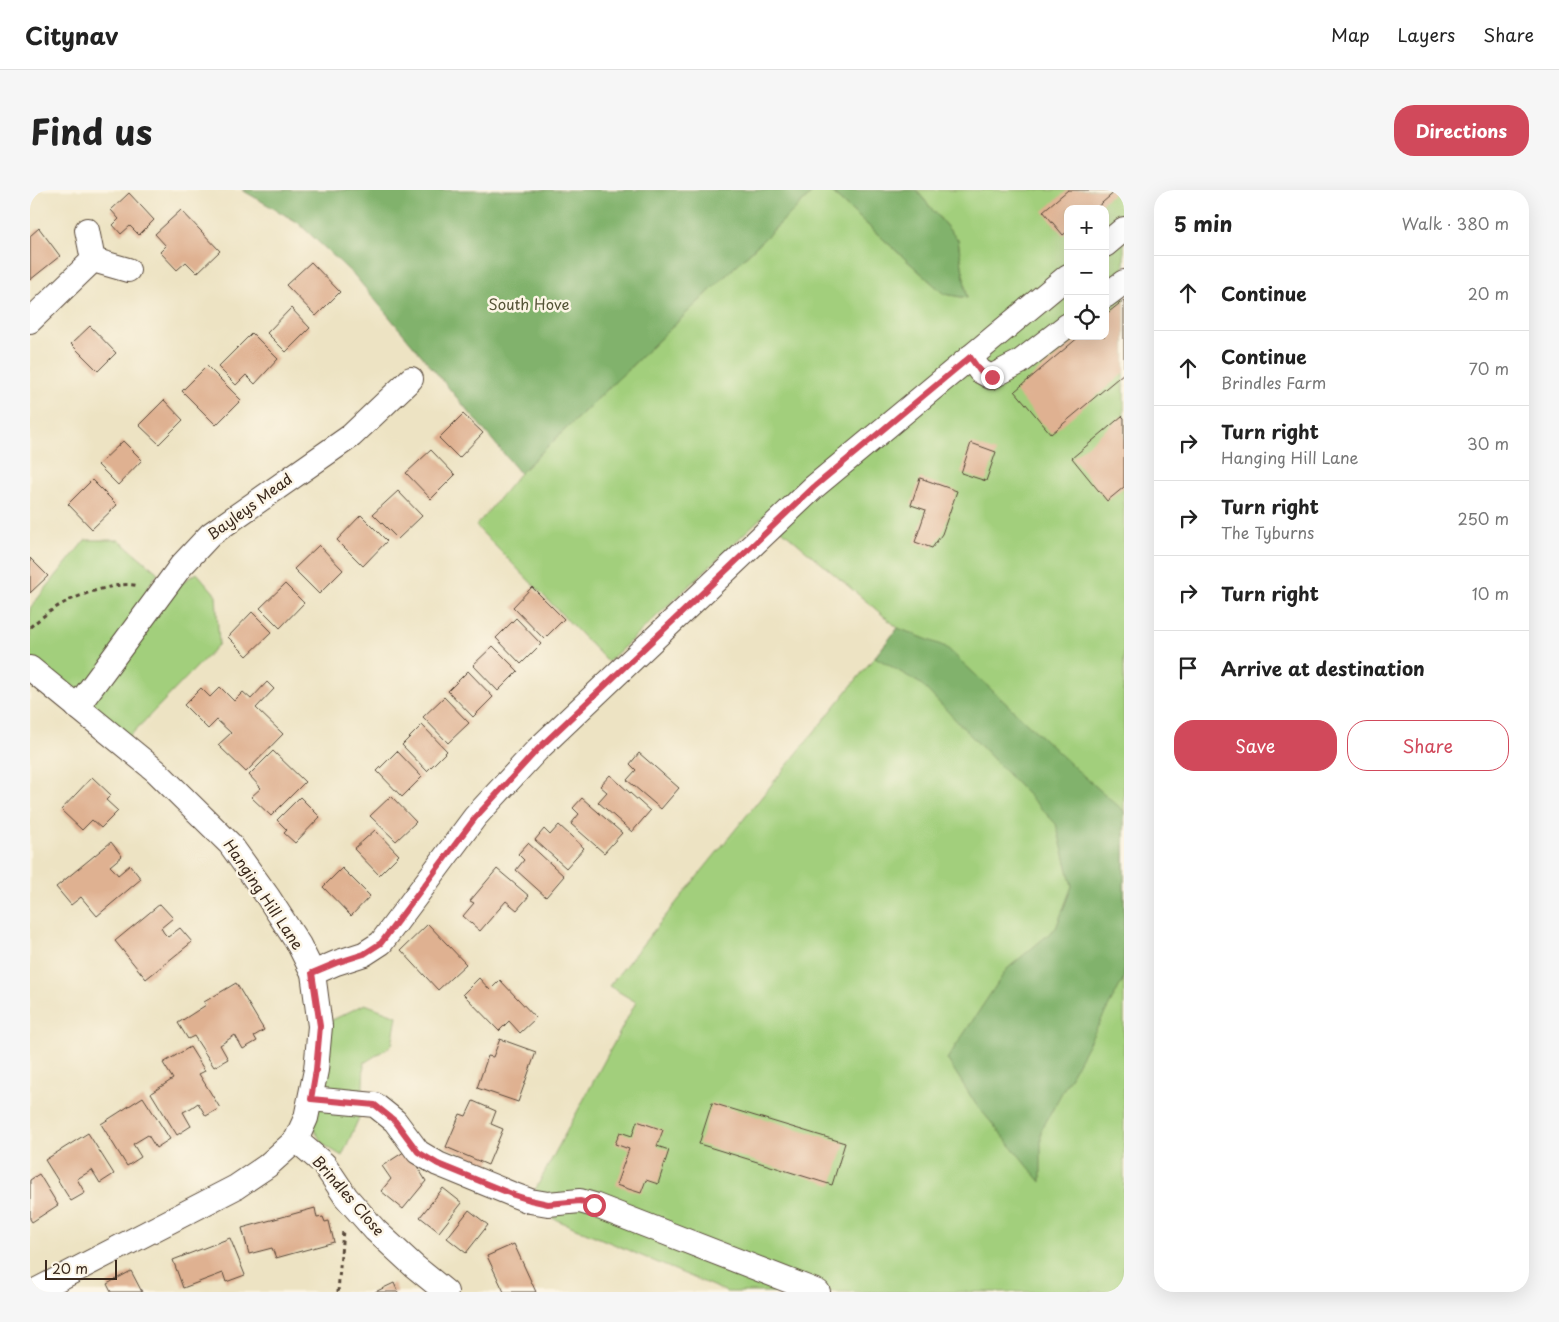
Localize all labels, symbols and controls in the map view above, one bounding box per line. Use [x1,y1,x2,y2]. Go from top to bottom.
text: Citynav [25,17,118,53]
text: Map [1331,21,1370,48]
text: Layers [1398,21,1455,48]
text: Share [1483,21,1534,48]
text: Find us [30,104,152,157]
button: Directions [1394,105,1529,156]
map controls [1064,205,1109,340]
button: + [1064,205,1109,250]
text: 5 min [1174,207,1232,239]
text: Walk · 380 m [1402,211,1509,235]
button: − [1064,250,1109,295]
icon: ahead [1174,279,1202,307]
text: Continue [1221,279,1307,307]
text: 20 m [1468,281,1509,305]
park label: South Hove [489,292,569,315]
button: locate [1064,295,1109,340]
text: Continue [1221,342,1307,370]
icon: ahead [1174,354,1202,382]
text: 70 m [1469,356,1509,380]
route end [981,366,1004,389]
text: Brindles Farm [1221,370,1326,394]
text: Turn right [1221,417,1319,445]
icon: right [1174,429,1202,457]
text: 30 m [1467,431,1509,455]
text: Hanging Hill Lane [1221,445,1359,469]
street label: Bayleys Mead [202,467,297,545]
text: Turn right [1221,492,1319,520]
icon: right [1174,504,1202,532]
text: 250 m [1458,506,1509,530]
text: The Tyburns [1221,520,1314,544]
icon: right [1174,579,1202,607]
text: Turn right [1221,579,1319,607]
text: 10 m [1472,581,1509,605]
icon: arrive [1174,654,1202,682]
text: Arrive at destination [1221,654,1425,682]
button: Save [1174,720,1337,771]
button: Share [1347,720,1509,771]
street label: Hanging Hill Lane [219,834,310,954]
street label: Brindles Close [308,1150,391,1240]
route start [583,1194,606,1217]
scale bar [45,1257,118,1280]
text: 20 m [52,1258,88,1279]

